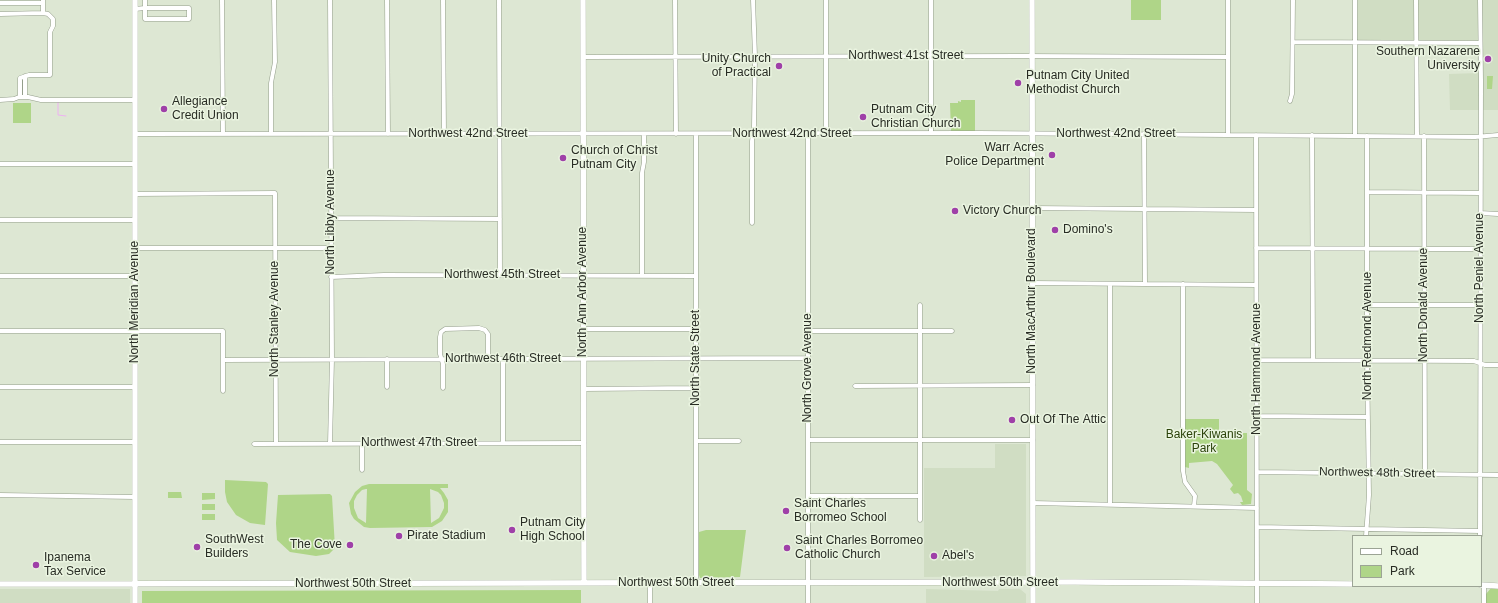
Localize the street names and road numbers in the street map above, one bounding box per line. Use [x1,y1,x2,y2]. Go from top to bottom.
street label: Northwest 41st Street [848,49,964,63]
street label: Northwest 42nd Street [408,127,528,141]
street label: Northwest 42nd Street [732,127,852,141]
street label: Northwest 42nd Street [1056,127,1176,141]
street label: North Libby Avenue [324,169,338,275]
street label: North Peniel Avenue [1473,213,1487,323]
street label: North Ann Arbor Avenue [576,227,590,357]
street label: North MacArthur Boulevard [1025,228,1039,374]
street label: North Meridian Avenue [128,241,142,363]
street label: North Donald Avenue [1417,248,1431,362]
street label: North Stanley Avenue [268,261,282,377]
street label: Northwest 45th Street [444,268,560,282]
street label: North Redmond Avenue [1361,272,1375,400]
street label: North Hammond Avenue [1250,303,1264,435]
street label: North State Street [689,310,703,406]
street label: North Grove Avenue [801,313,815,423]
street label: Northwest 46th Street [445,352,561,366]
street label: Northwest 47th Street [361,436,477,450]
street label: Northwest 48th Street [1319,465,1435,481]
street label: Northwest 50th Street [618,576,734,590]
street label: Northwest 50th Street [942,576,1058,590]
street label: Northwest 50th Street [295,577,411,591]

